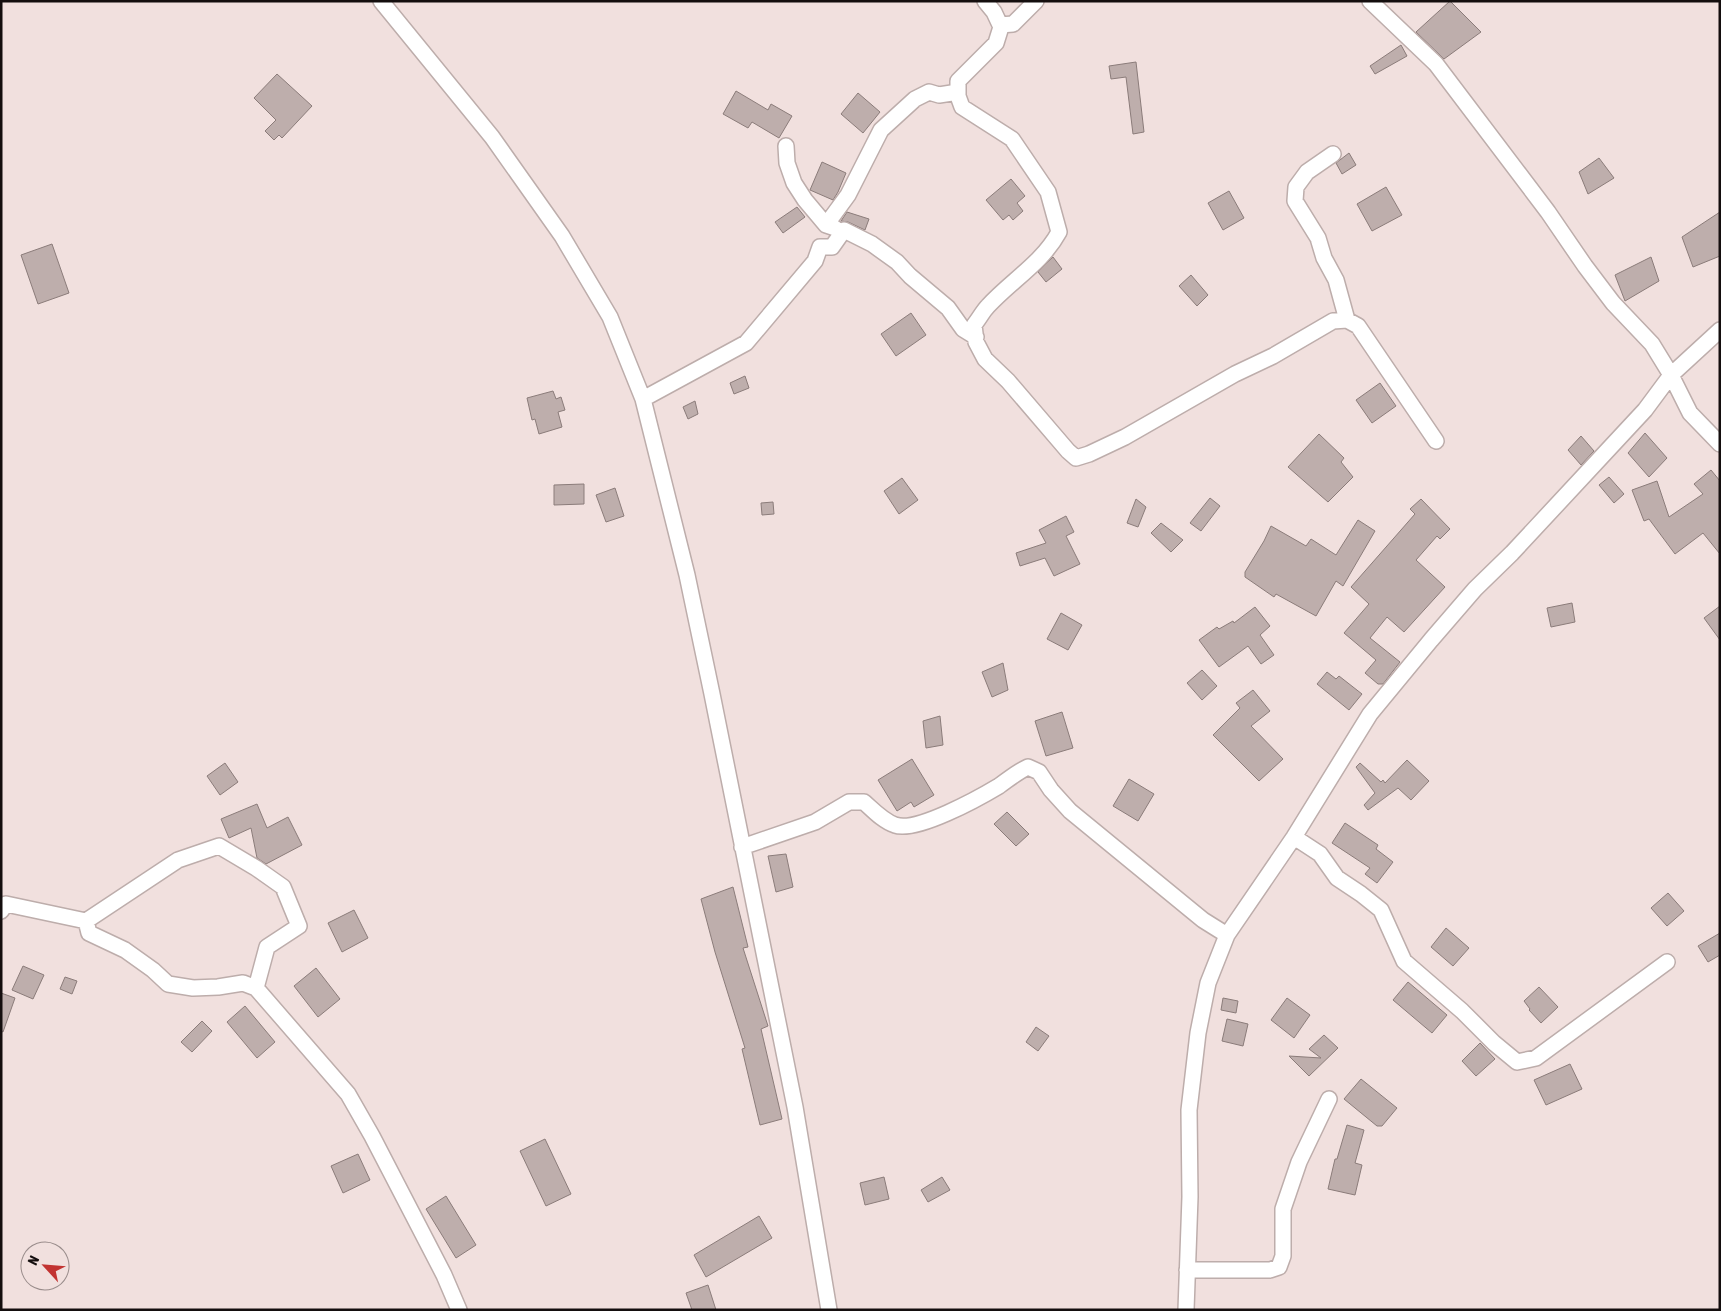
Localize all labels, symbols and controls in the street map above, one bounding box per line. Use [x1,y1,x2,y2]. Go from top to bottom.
north arrow [20,1241,70,1291]
text: N [24,1253,42,1268]

